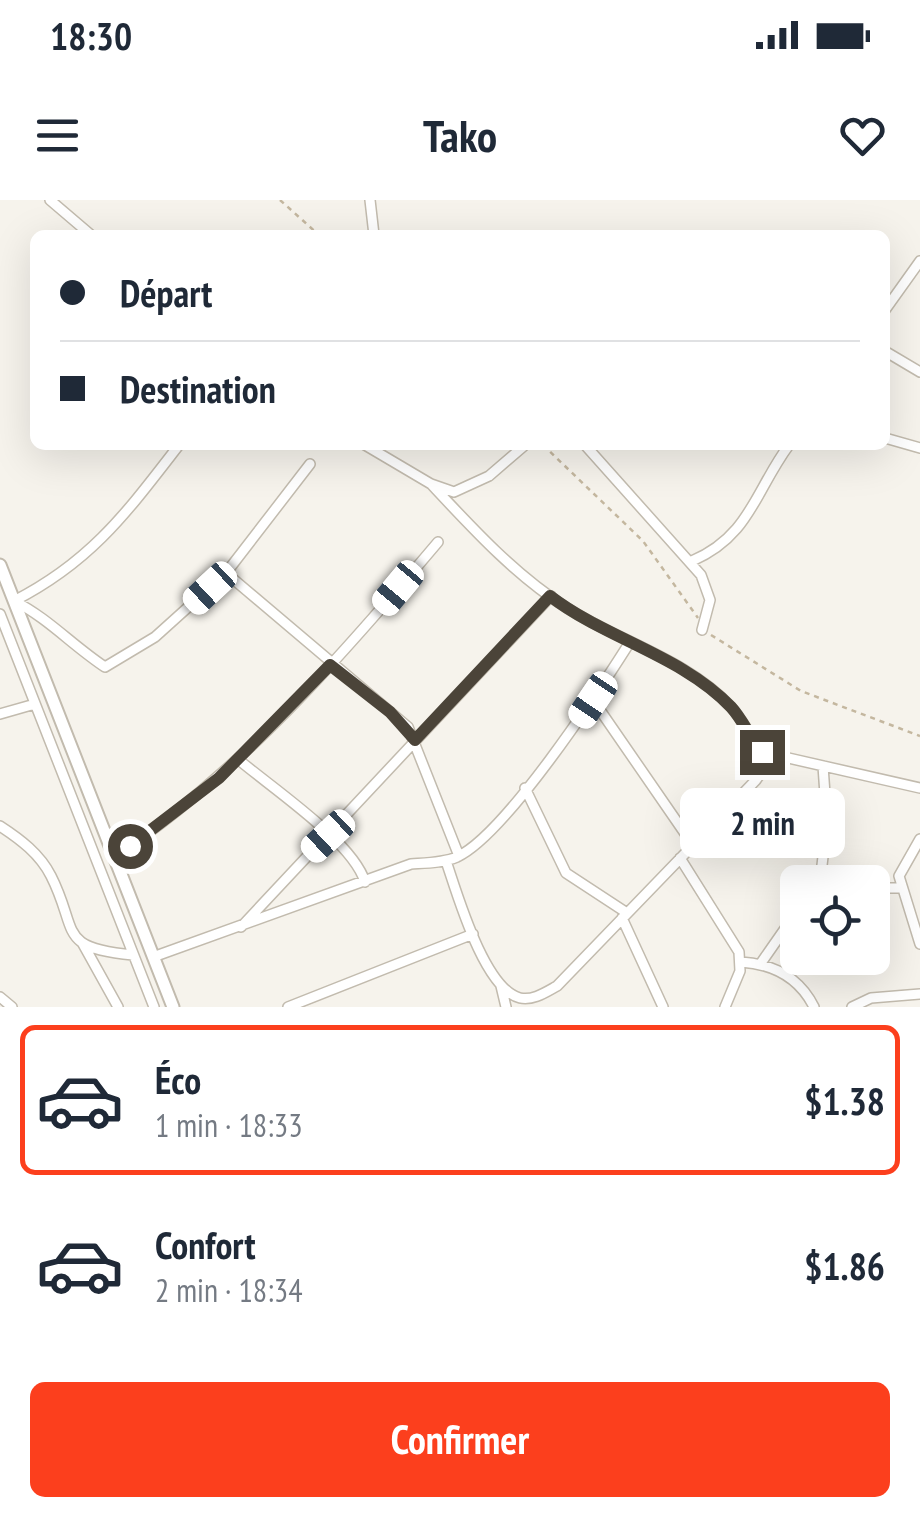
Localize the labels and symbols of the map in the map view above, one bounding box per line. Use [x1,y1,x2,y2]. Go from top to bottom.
car [367,555,429,621]
car [178,557,242,619]
car [564,667,622,733]
route end [740,730,785,775]
callout: 2 min [680,787,844,857]
car [296,805,360,867]
route start [108,824,153,869]

